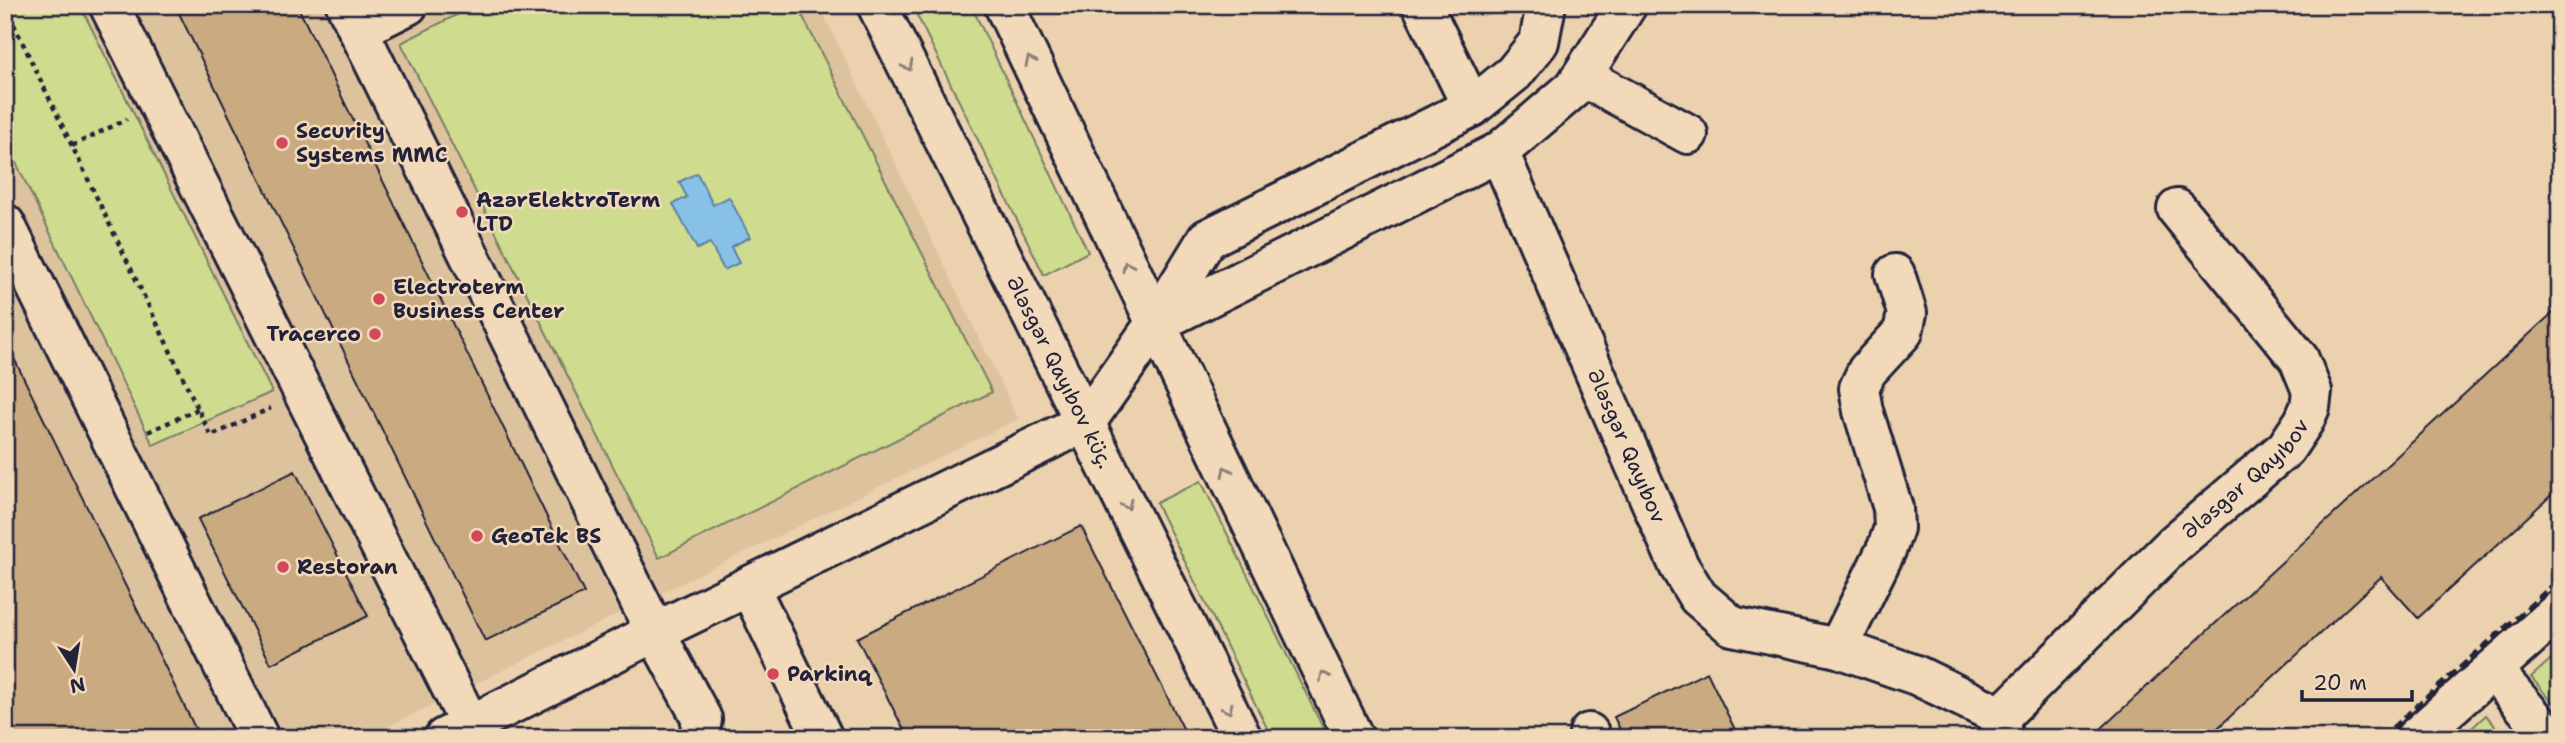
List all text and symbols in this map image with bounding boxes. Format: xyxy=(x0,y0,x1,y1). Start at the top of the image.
one-way arrow xyxy=(1024,55,1038,68)
one-way arrow xyxy=(899,59,913,71)
place label: Security Systems MMC xyxy=(296,117,448,169)
marker: Security Systems MMC xyxy=(274,135,290,151)
place label: AzərElektroTerm LTD xyxy=(476,186,660,238)
marker: AzərElektroTerm LTD xyxy=(454,204,470,220)
one-way arrow xyxy=(1122,261,1136,273)
street label: Ələsgər Qayıbov küç. xyxy=(1000,271,1120,473)
place label: Electroterm Business Center xyxy=(393,273,565,325)
marker: Electroterm Business Center xyxy=(371,291,387,307)
place label: Tracerco xyxy=(267,320,361,348)
marker: Tracerco xyxy=(367,326,383,342)
street label: Ələsgər Qayıbov xyxy=(1581,364,1673,528)
street label: Ələsgər Qayıbov xyxy=(2176,413,2316,545)
one-way arrow xyxy=(1220,466,1234,478)
one-way arrow xyxy=(1119,498,1133,510)
place label: GeoTek BS xyxy=(491,522,601,550)
marker: GeoTek BS xyxy=(469,528,485,544)
place label: Restoran xyxy=(297,553,398,581)
marker: Restoran xyxy=(275,559,291,575)
north arrow xyxy=(38,634,108,704)
scale bar xyxy=(2302,659,2413,703)
place label: Parkinq xyxy=(787,660,873,688)
marker: Parkinq xyxy=(765,666,781,682)
text: 20 m xyxy=(2313,669,2367,697)
text: N xyxy=(67,671,87,699)
one-way arrow xyxy=(1319,671,1333,683)
one-way arrow xyxy=(1219,702,1233,714)

